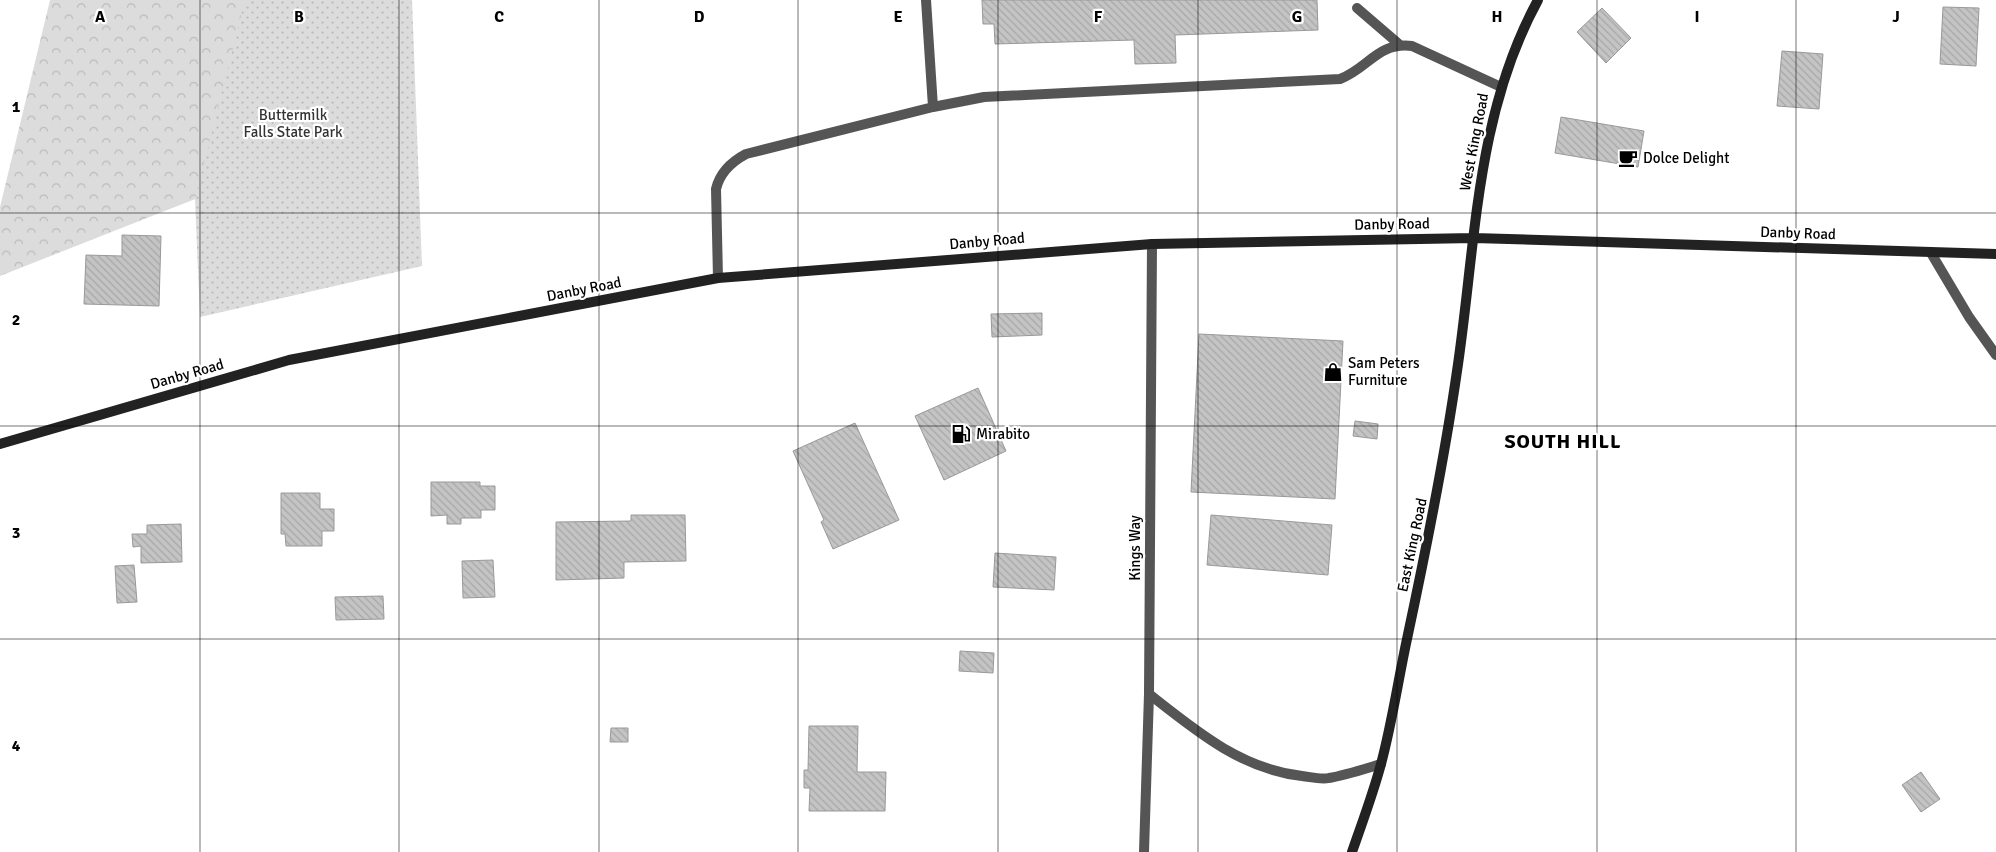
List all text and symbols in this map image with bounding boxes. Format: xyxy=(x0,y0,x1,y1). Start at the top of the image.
text: A xyxy=(95,7,106,27)
text: B xyxy=(294,7,304,27)
text: C xyxy=(494,7,504,27)
text: D xyxy=(694,7,705,27)
text: E xyxy=(893,7,903,27)
text: F xyxy=(1094,7,1103,27)
text: G xyxy=(1292,7,1302,27)
text: H xyxy=(1492,7,1502,27)
text: I xyxy=(1694,7,1700,27)
text: J xyxy=(1892,7,1900,27)
street label: West King Road xyxy=(1456,92,1492,192)
text: 1 xyxy=(12,97,21,117)
park label: Buttermilk Falls State Park xyxy=(243,106,343,141)
cafe icon: Dolce Delight xyxy=(1617,147,1639,169)
place label: Dolce Delight xyxy=(1643,149,1730,167)
street label: Danby Road xyxy=(1354,214,1430,234)
street label: Danby Road xyxy=(1760,223,1836,243)
street label: Danby Road xyxy=(949,229,1026,253)
street label: Danby Road xyxy=(545,273,623,305)
text: 2 xyxy=(12,310,20,330)
place label: Sam Peters Furniture xyxy=(1348,354,1420,389)
street label: Danby Road xyxy=(148,355,226,393)
shop icon: Sam Peters Furniture xyxy=(1322,361,1344,383)
fuel station icon: Mirabito xyxy=(950,423,972,445)
place label: Mirabito xyxy=(976,425,1030,443)
district label: SOUTH HILL xyxy=(1504,429,1622,454)
street label: East King Road xyxy=(1393,496,1431,594)
street label: Kings Way xyxy=(1126,515,1144,581)
text: 3 xyxy=(12,523,20,543)
text: 4 xyxy=(12,736,21,756)

